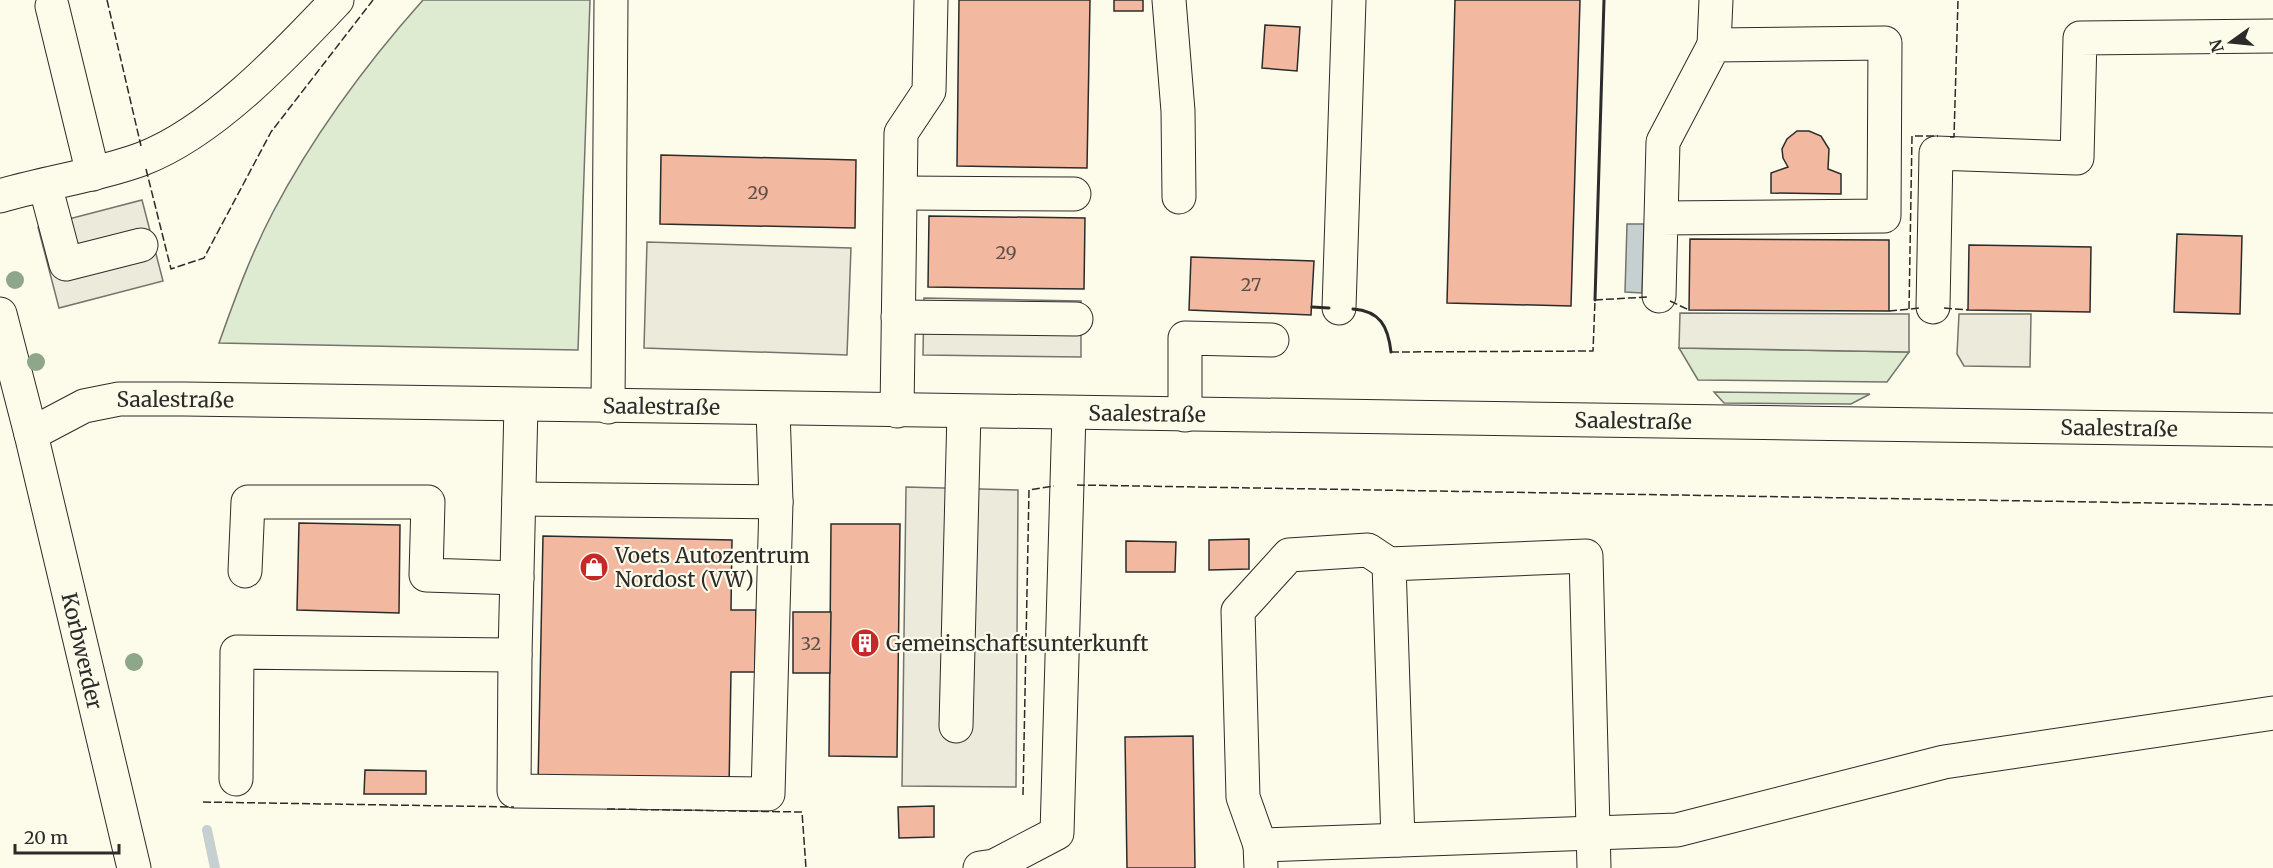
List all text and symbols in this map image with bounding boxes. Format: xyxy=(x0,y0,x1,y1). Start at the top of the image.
north arrow xyxy=(2201,12,2261,72)
text: N xyxy=(2205,37,2228,55)
house number: 29 xyxy=(747,181,769,204)
house number: 29 xyxy=(995,241,1017,264)
house number: 27 xyxy=(1241,273,1261,296)
street label: Saalestraße xyxy=(117,385,234,413)
street label: Saalestraße xyxy=(602,392,720,420)
street label: Saalestraße xyxy=(1088,399,1206,428)
street label: Saalestraße xyxy=(1574,406,1692,435)
street label: Saalestraße xyxy=(2060,413,2178,442)
place label: Voets Autozentrum Nordost (VW) xyxy=(614,542,810,593)
shop icon: Voets Autozentrum Nordost (VW) xyxy=(578,551,610,583)
street label: Korbwerder xyxy=(55,590,109,712)
building icon: Gemeinschaftsunterkunft xyxy=(849,627,881,659)
place label: Gemeinschaftsunterkunft xyxy=(886,630,1149,657)
house number: 32 xyxy=(801,632,821,655)
scale bar xyxy=(15,817,118,855)
text: 20 m xyxy=(24,826,68,849)

